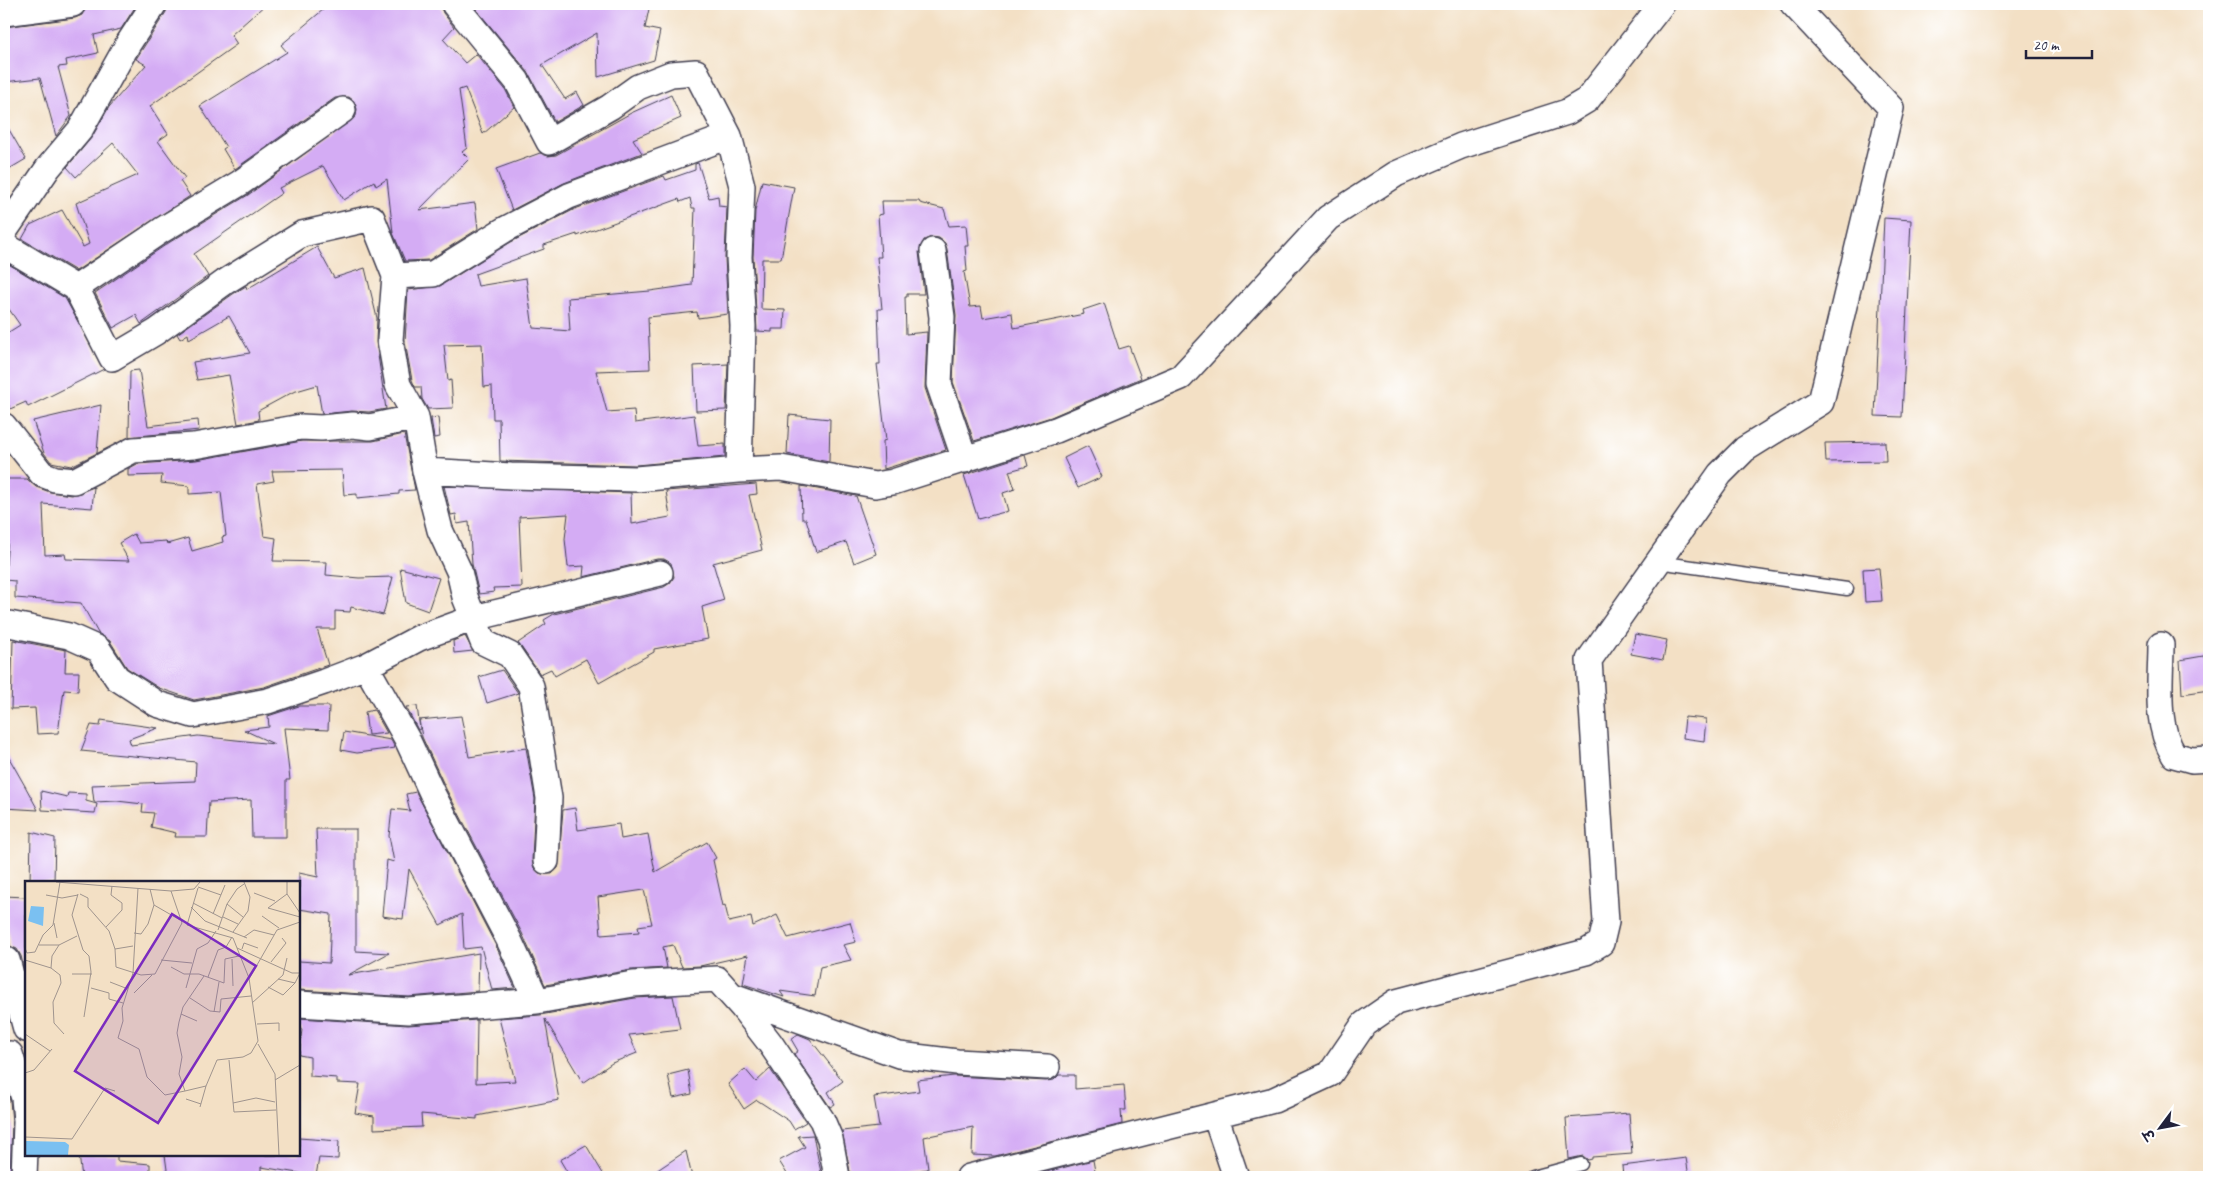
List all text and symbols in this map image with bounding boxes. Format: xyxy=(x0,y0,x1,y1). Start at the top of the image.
scale bar xyxy=(2026,28,2092,60)
text: 20 m xyxy=(2033,36,2060,55)
inset map xyxy=(25,881,300,1156)
north arrow xyxy=(2136,1104,2186,1154)
text: उ xyxy=(2139,1125,2160,1145)

